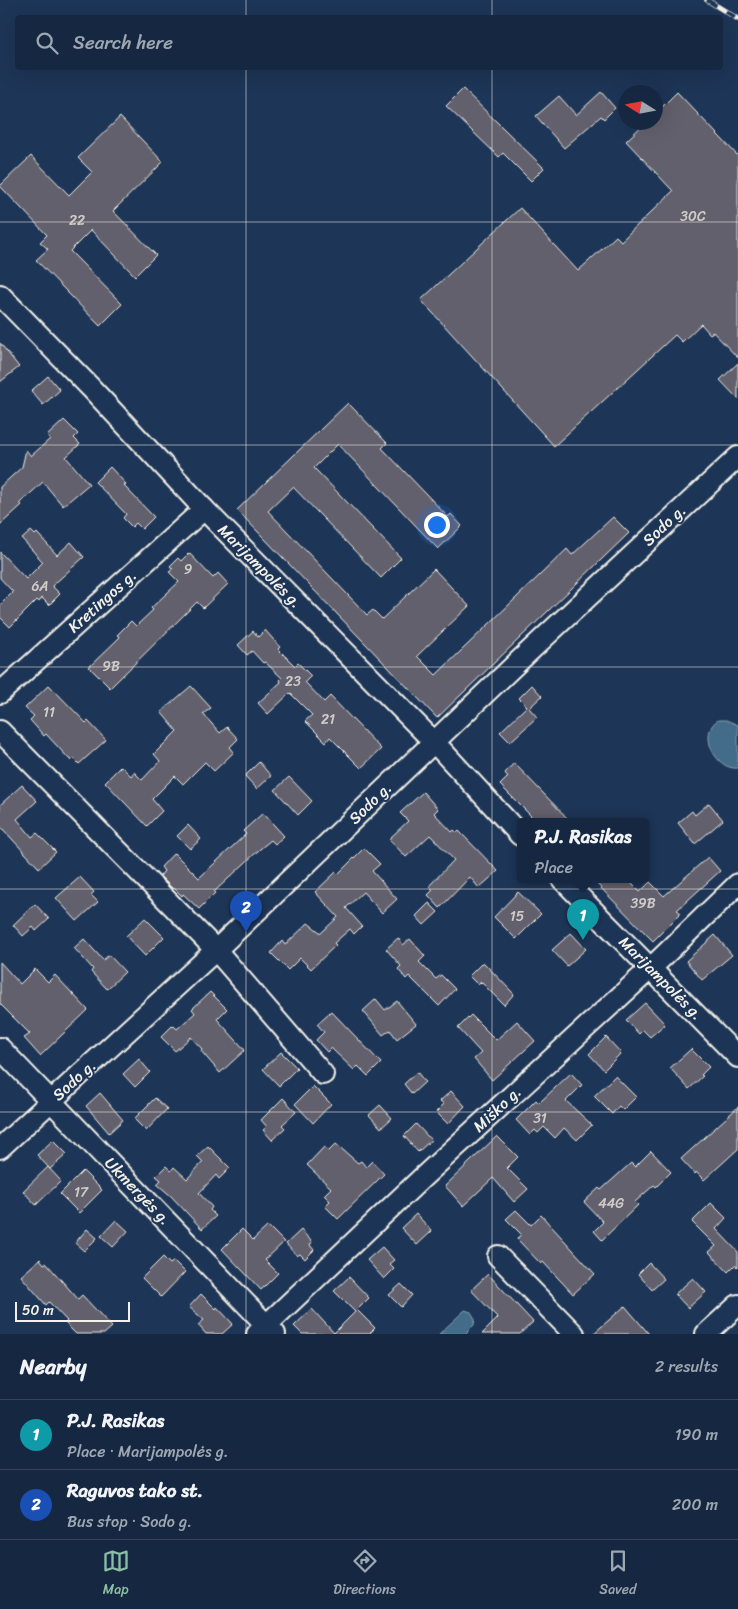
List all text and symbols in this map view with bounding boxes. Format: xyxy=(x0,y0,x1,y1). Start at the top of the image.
search box xyxy=(15,15,723,70)
text: Search here xyxy=(73,26,173,59)
icon: search xyxy=(33,29,61,57)
north arrow xyxy=(618,85,663,130)
house number: 30C xyxy=(680,204,706,229)
house number: 22 xyxy=(69,208,85,233)
street label: Sodo g. xyxy=(635,497,693,553)
your location xyxy=(424,512,450,538)
street label: Marijampolės g. xyxy=(211,517,309,615)
house number: 9 xyxy=(184,557,193,582)
street label: Kretingos g. xyxy=(61,562,143,640)
house number: 6A xyxy=(31,574,49,599)
house number: 9B xyxy=(102,654,120,679)
house number: 23 xyxy=(285,669,301,694)
house number: 11 xyxy=(43,700,55,725)
house number: 21 xyxy=(321,707,335,732)
street label: Sodo g. xyxy=(341,775,399,831)
popup xyxy=(517,818,649,883)
text: P.J. Rasikas xyxy=(534,820,632,853)
text: Place xyxy=(534,853,573,882)
pin: 2 xyxy=(230,891,262,932)
house number: 39B xyxy=(630,891,656,916)
pin: 1 xyxy=(567,899,599,940)
house number: 15 xyxy=(510,904,525,929)
street label: Marijampolės g. xyxy=(612,929,710,1027)
street label: Sodo g. xyxy=(45,1052,103,1108)
street label: Miško g. xyxy=(466,1078,528,1140)
house number: 31 xyxy=(533,1106,547,1131)
street label: Ukmergės g. xyxy=(97,1150,179,1232)
house number: 17 xyxy=(74,1180,89,1205)
house number: 44G xyxy=(598,1191,624,1216)
text: 50 m xyxy=(22,1298,54,1323)
scale bar xyxy=(15,1299,130,1322)
text: Nearby xyxy=(20,1348,86,1386)
text: 2 results xyxy=(655,1352,718,1381)
text: P.J. Rasikas xyxy=(67,1404,164,1437)
text: 1 xyxy=(33,1420,39,1449)
text: 190 m xyxy=(675,1420,718,1449)
text: Place · Marijampolės g. xyxy=(67,1437,229,1466)
text: Raguvos tako st. xyxy=(67,1474,203,1507)
text: 2 xyxy=(31,1490,41,1519)
text: 200 m xyxy=(672,1490,718,1519)
text: Bus stop · Sodo g. xyxy=(67,1507,192,1536)
tab: Map xyxy=(102,1547,130,1602)
tab: Directions xyxy=(333,1547,396,1602)
tab: Saved xyxy=(599,1547,636,1602)

